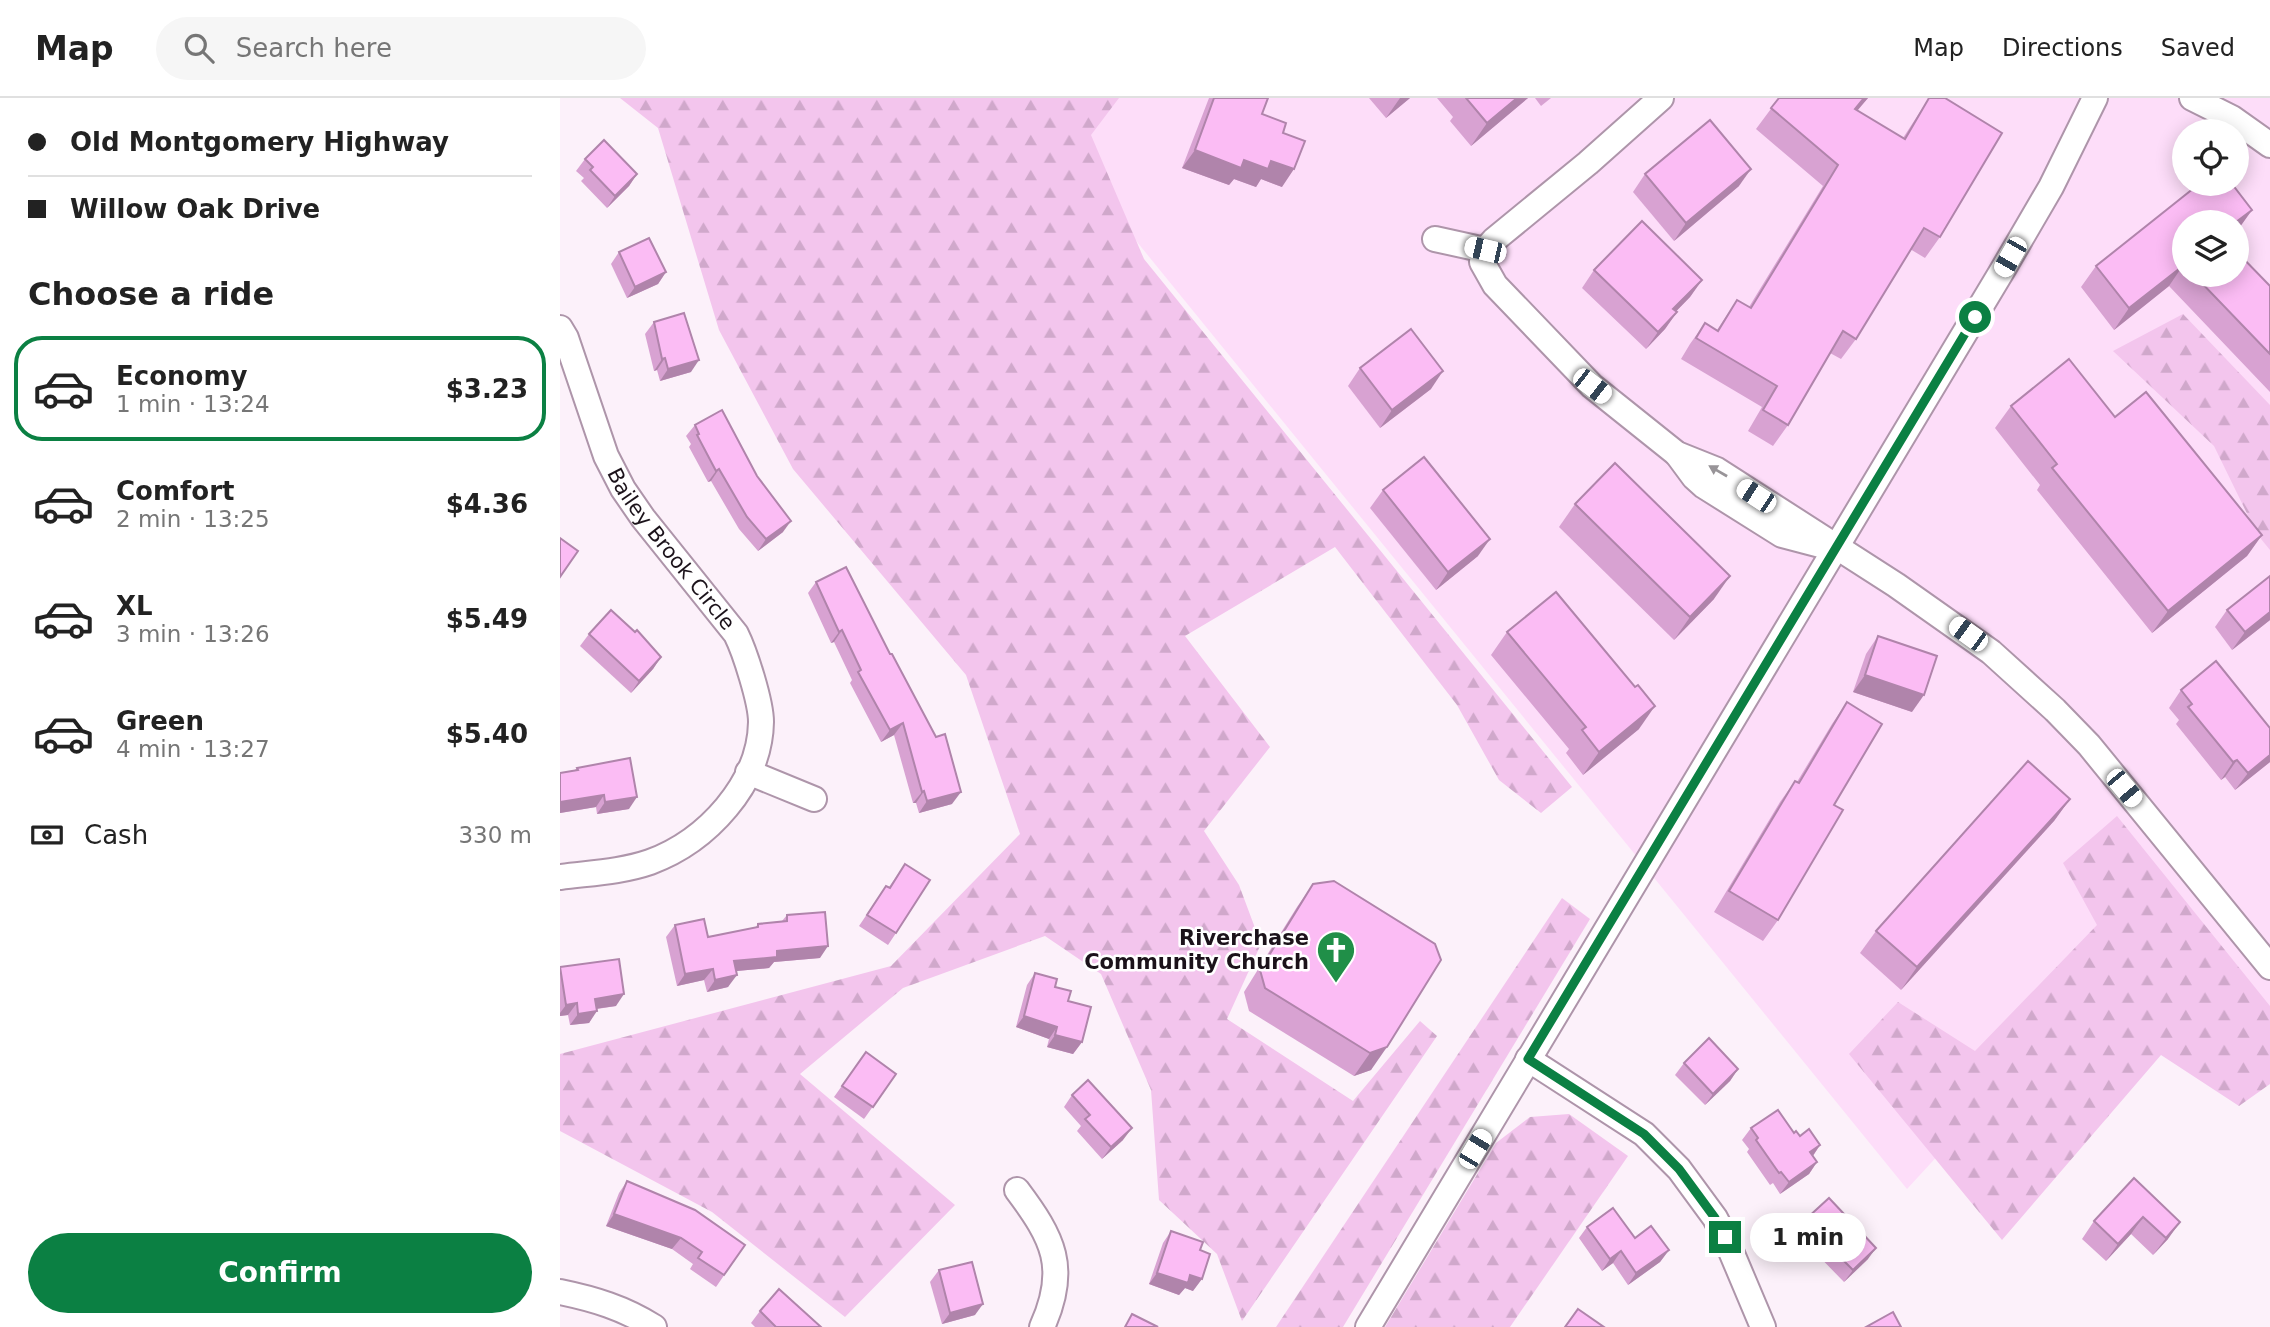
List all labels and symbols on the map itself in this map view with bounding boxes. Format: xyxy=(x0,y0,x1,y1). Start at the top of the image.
car xyxy=(1991,234,2030,280)
car xyxy=(1463,235,1508,265)
route start xyxy=(1959,301,1991,333)
car xyxy=(1569,365,1616,407)
street label: Bailey Brook Circle xyxy=(602,464,740,635)
one-way arrow xyxy=(1708,465,1727,477)
car xyxy=(1733,476,1780,516)
car xyxy=(1945,613,1992,655)
car xyxy=(2103,765,2146,811)
place label: Riverchase Community Church xyxy=(1084,926,1309,974)
church icon: Riverchase Community Church xyxy=(1315,929,1357,984)
car xyxy=(1456,1126,1495,1172)
callout: 1 min xyxy=(1750,1212,1865,1262)
route end xyxy=(1709,1221,1741,1253)

